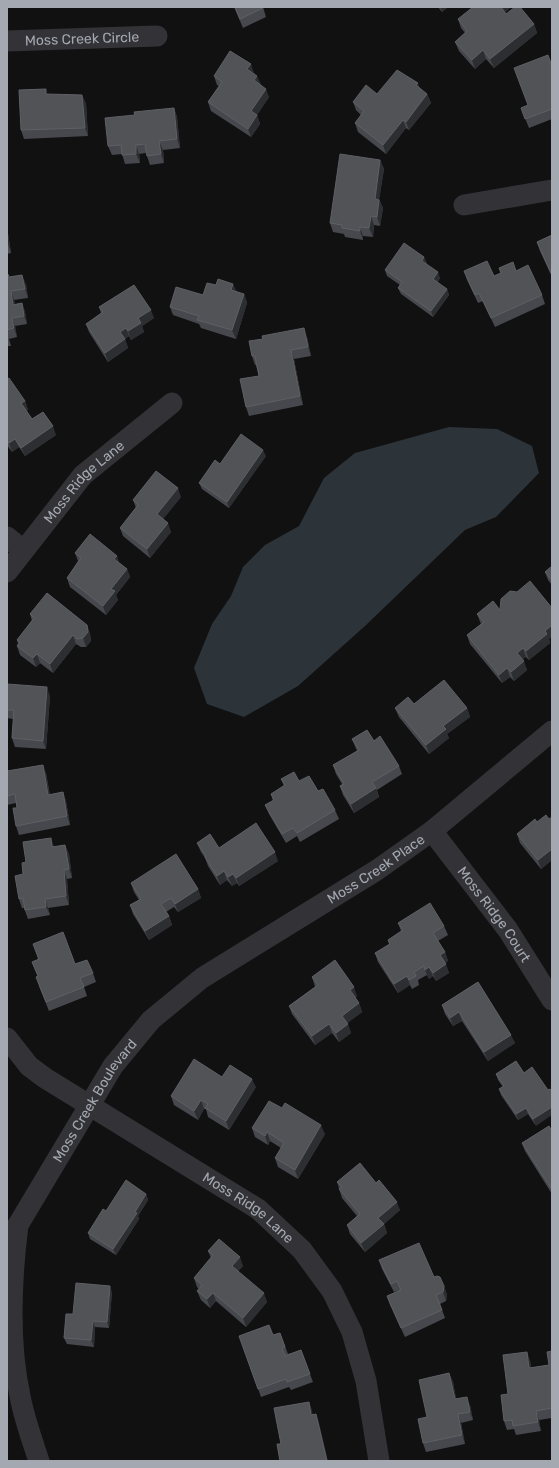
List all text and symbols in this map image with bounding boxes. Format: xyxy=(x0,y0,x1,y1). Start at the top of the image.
street label: Moss Creek Circle xyxy=(24,29,140,49)
street label: Moss Ridge Lane xyxy=(40,437,128,527)
street label: Moss Creek Place xyxy=(324,831,428,908)
street label: Moss Ridge Court xyxy=(453,863,534,966)
street label: Moss Creek Boulevard xyxy=(49,1036,141,1166)
street label: Moss Ridge Lane xyxy=(199,1169,297,1247)

